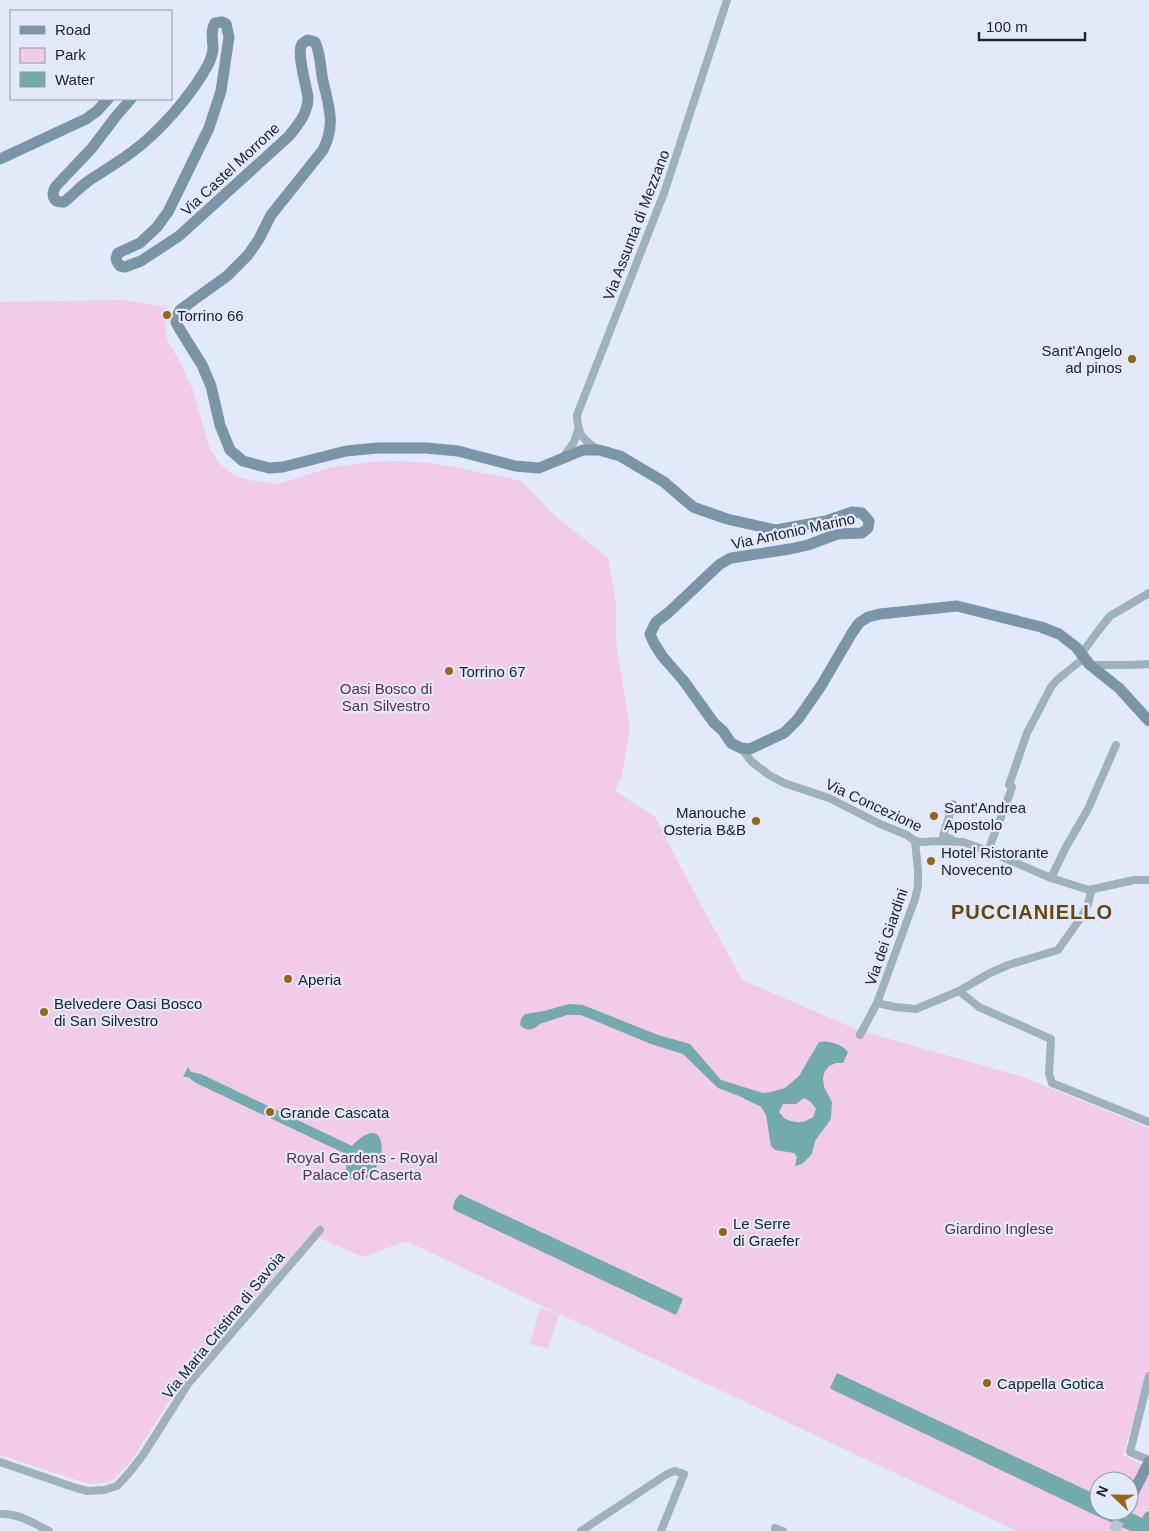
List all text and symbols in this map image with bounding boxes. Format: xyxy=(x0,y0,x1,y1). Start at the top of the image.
legend xyxy=(10,10,172,100)
scale bar xyxy=(979,10,1085,42)
text: 100 m xyxy=(986,18,1028,35)
text: Road xyxy=(55,21,91,38)
text: Park xyxy=(55,46,86,63)
text: Water xyxy=(55,71,94,88)
street label: Via Castel Morrone xyxy=(177,119,283,219)
street label: Via Assunta di Mezzano xyxy=(599,147,673,303)
place label: Torrino 66 xyxy=(177,307,244,324)
marker: Torrino 66 xyxy=(161,309,173,321)
place label: Sant'Angelo ad pinos xyxy=(1042,342,1122,376)
marker: Sant'Angelo ad pinos xyxy=(1126,353,1138,365)
street label: Via Antonio Marino xyxy=(730,510,856,552)
place label: Torrino 67 xyxy=(459,663,526,680)
marker: Torrino 67 xyxy=(443,665,455,677)
park label: Oasi Bosco di San Silvestro xyxy=(340,680,432,714)
street label: Via Concezione xyxy=(823,775,925,835)
place label: Sant'Andrea Apostolo xyxy=(944,799,1027,833)
place label: Manouche Osteria B&B xyxy=(663,804,746,838)
marker: Sant'Andrea Apostolo xyxy=(928,810,940,822)
marker: Manouche Osteria B&B xyxy=(750,815,762,827)
place label: Hotel Ristorante Novecento xyxy=(941,844,1049,878)
marker: Hotel Ristorante Novecento xyxy=(925,855,937,867)
street label: Via dei Giardini xyxy=(861,886,911,988)
district label: PUCCIANIELLO xyxy=(951,901,1113,923)
place label: Aperia xyxy=(298,971,342,988)
marker: Aperia xyxy=(282,973,294,985)
place label: Belvedere Oasi Bosco di San Silvestro xyxy=(54,995,202,1029)
marker: Belvedere Oasi Bosco di San Silvestro xyxy=(38,1006,50,1018)
place label: Grande Cascata xyxy=(280,1104,390,1121)
marker: Grande Cascata xyxy=(264,1106,276,1118)
park label: Royal Gardens - Royal Palace of Caserta xyxy=(286,1149,438,1183)
place label: Le Serre di Graefer xyxy=(733,1215,800,1249)
park label: Giardino Inglese xyxy=(944,1220,1054,1237)
marker: Le Serre di Graefer xyxy=(717,1226,729,1238)
street label: Via Maria Cristina di Savoia xyxy=(159,1248,288,1402)
place label: Cappella Gotica xyxy=(997,1375,1104,1392)
marker: Cappella Gotica xyxy=(981,1377,993,1389)
north arrow xyxy=(1089,1471,1139,1521)
text: N xyxy=(1093,1483,1111,1499)

